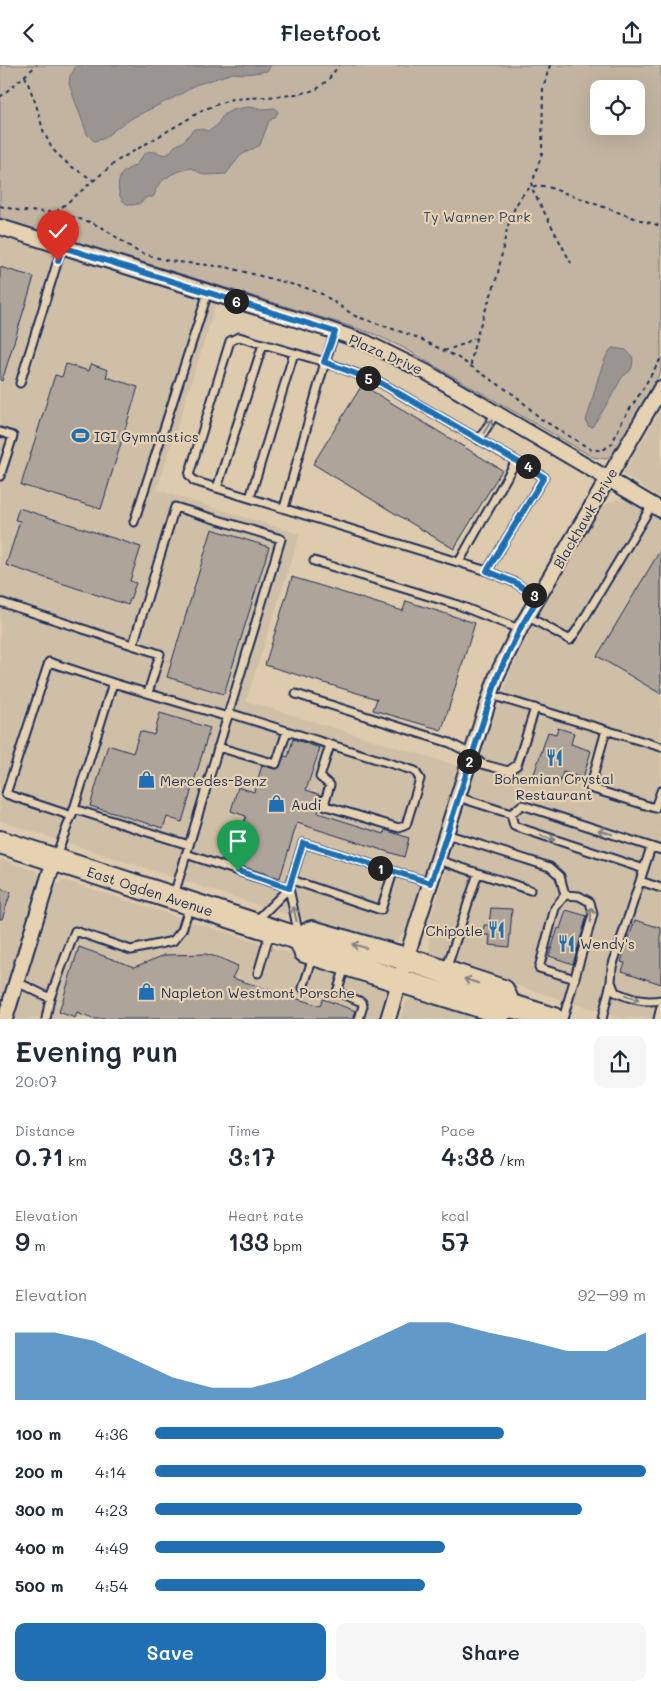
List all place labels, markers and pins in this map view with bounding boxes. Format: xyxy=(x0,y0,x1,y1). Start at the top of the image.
pin xyxy=(37,210,79,261)
pin: 6 xyxy=(224,289,248,313)
pin: 5 xyxy=(356,365,380,391)
sports icon: IGI Gymnastics xyxy=(70,426,90,446)
place label: IGI Gymnastics xyxy=(94,427,199,446)
pin: 4 xyxy=(516,453,540,479)
pin: 3 xyxy=(522,583,546,607)
restaurant icon: Bohemian Crystal Restaurant xyxy=(544,748,564,768)
pin: 2 xyxy=(456,749,482,773)
place label: Bohemian Crystal Restaurant xyxy=(494,769,614,804)
shop icon: Mercedes-Benz xyxy=(136,770,156,790)
place label: Mercedes-Benz xyxy=(160,771,267,790)
shop icon: Audi xyxy=(267,794,287,814)
place label: Audi xyxy=(291,795,322,814)
pin xyxy=(217,820,259,871)
pin: 1 xyxy=(368,855,392,881)
restaurant icon: Chipotle xyxy=(487,920,507,940)
place label: Chipotle xyxy=(426,921,483,940)
restaurant icon: Wendy's xyxy=(556,933,576,953)
place label: Wendy's xyxy=(580,934,635,953)
shop icon: Napleton Westmont Porsche xyxy=(137,982,157,1002)
place label: Napleton Westmont Porsche xyxy=(161,983,355,1002)

